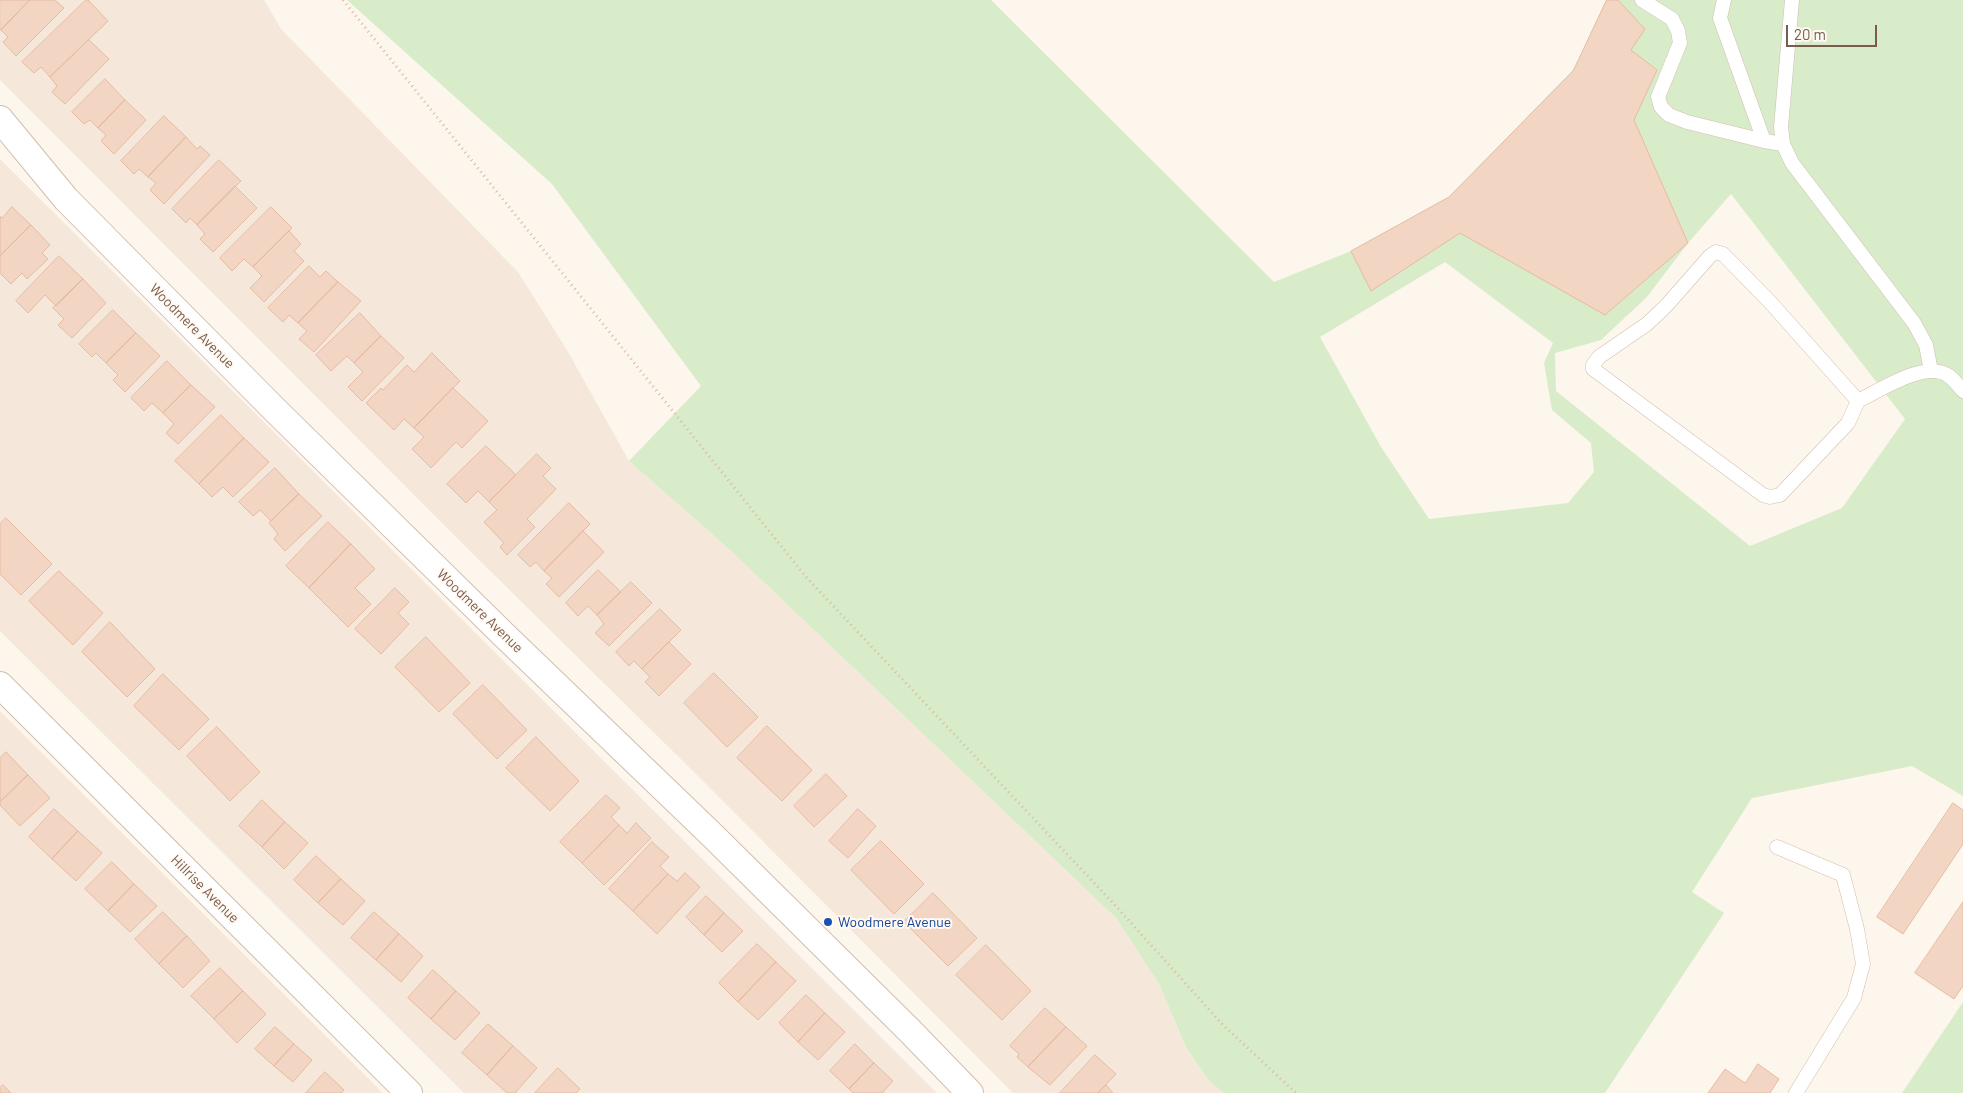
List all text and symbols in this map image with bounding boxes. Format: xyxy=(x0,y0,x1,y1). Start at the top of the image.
scale bar xyxy=(1788,15,1879,47)
text: 20 m xyxy=(1794,25,1826,43)
street label: Woodmere Avenue xyxy=(146,280,238,372)
street label: Woodmere Avenue xyxy=(433,566,527,656)
street label: Hillrise Avenue xyxy=(167,851,243,927)
place label: Woodmere Avenue xyxy=(838,914,951,930)
marker: Woodmere Avenue xyxy=(822,916,834,928)

